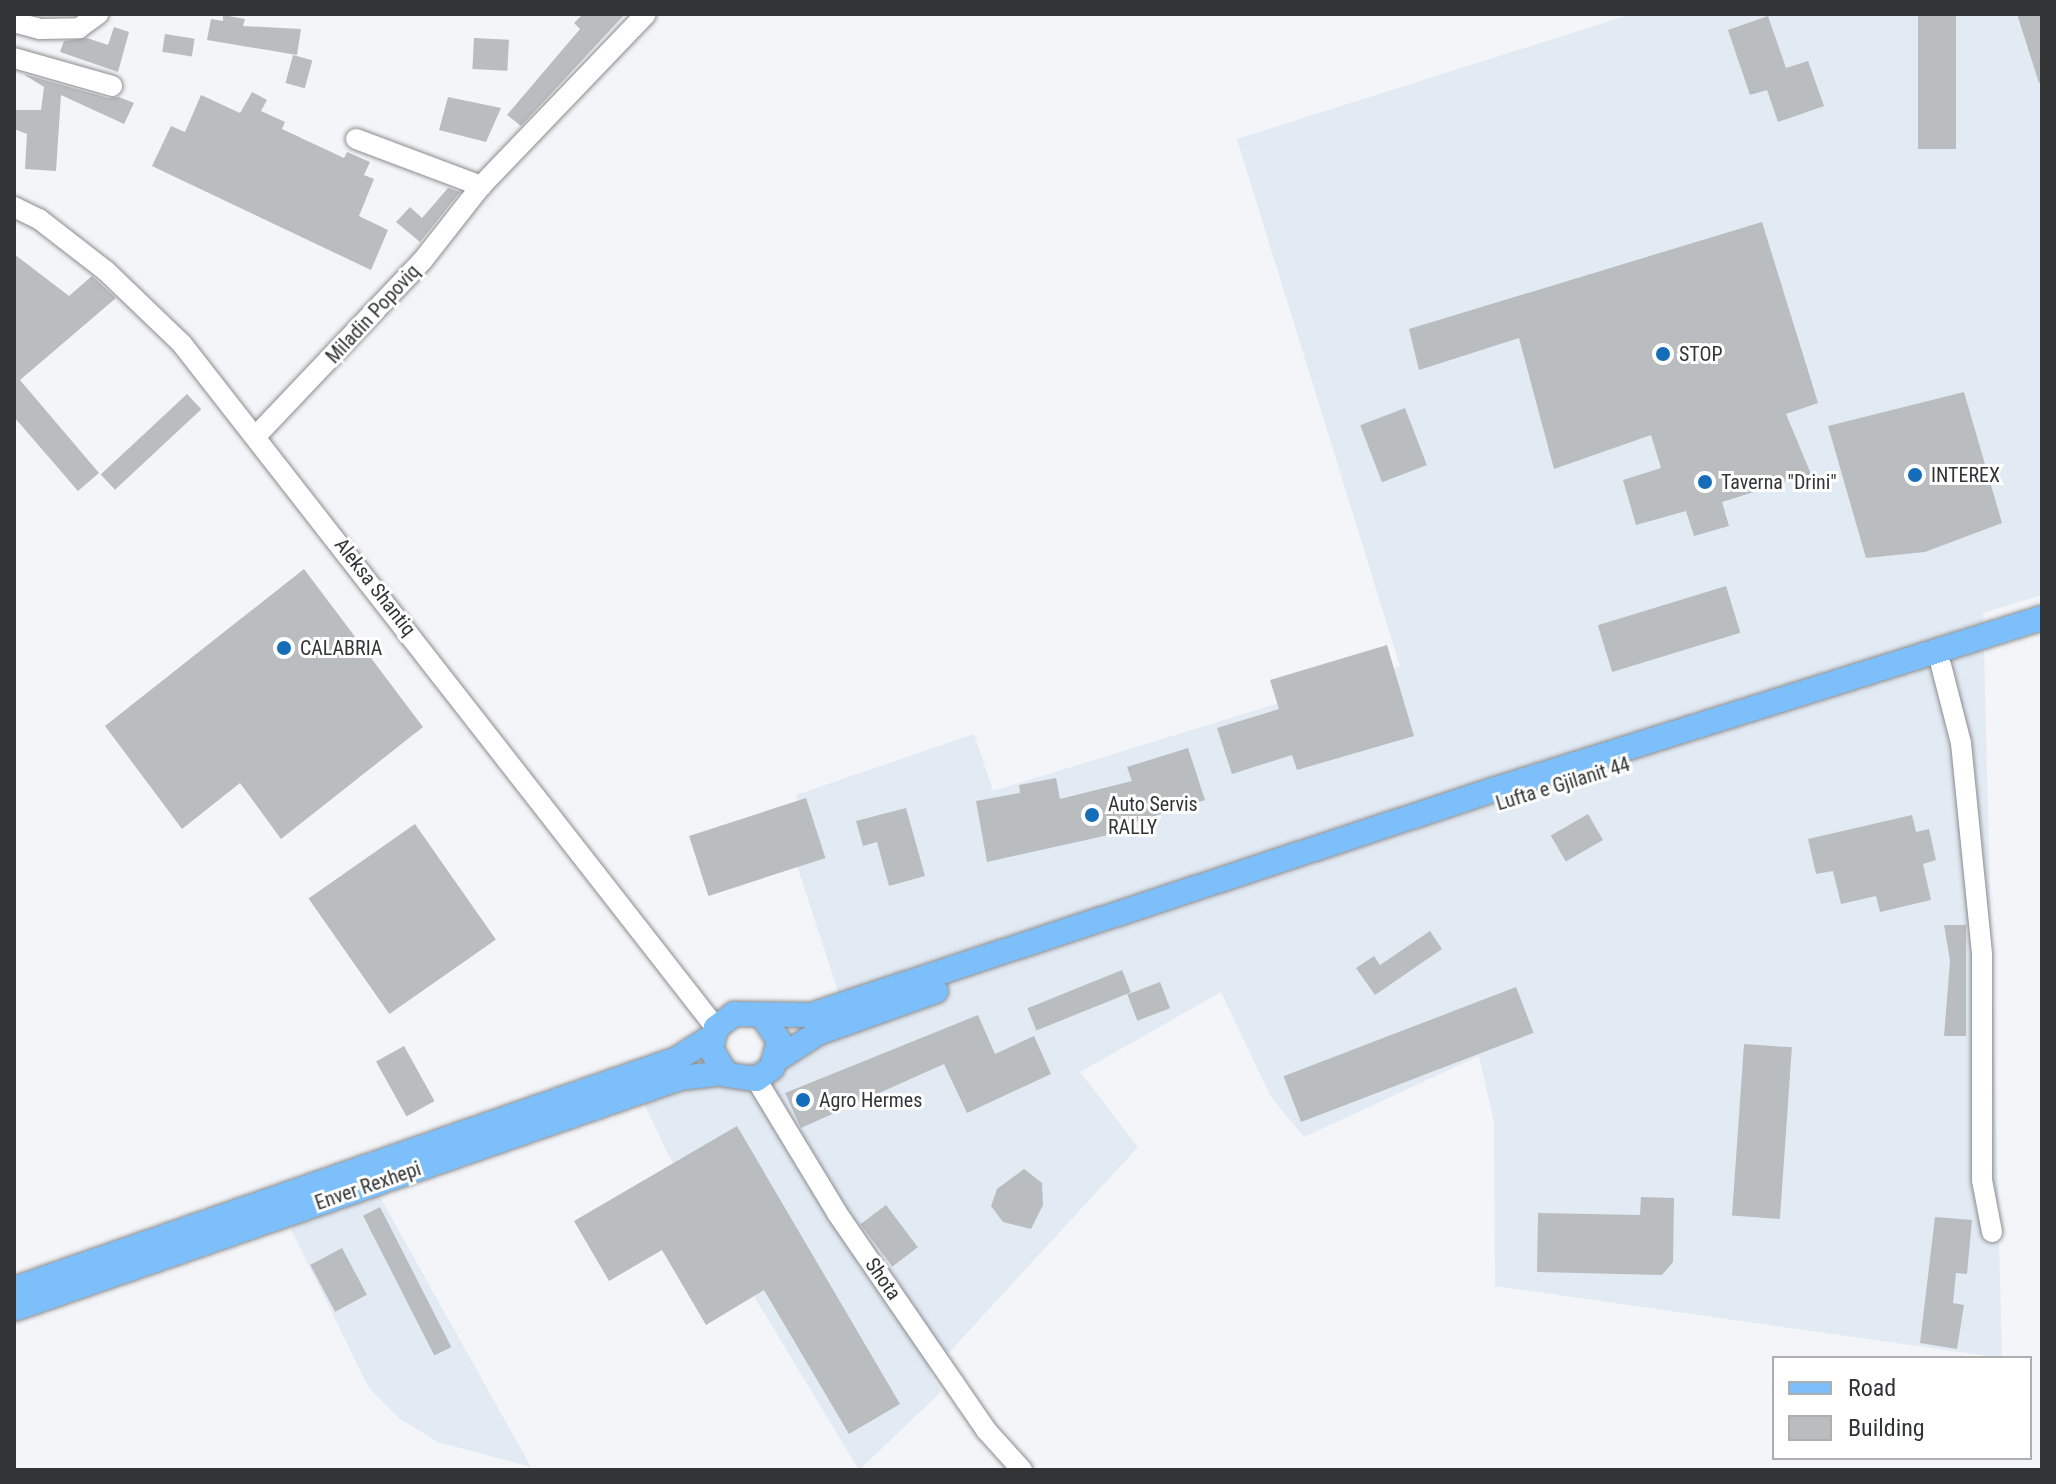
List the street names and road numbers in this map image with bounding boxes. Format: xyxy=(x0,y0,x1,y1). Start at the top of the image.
street label: Miladin Popoviq xyxy=(321,260,425,368)
street label: Aleksa Shantiq xyxy=(329,533,421,641)
street label: Lufta e Gjilanit 44 xyxy=(1493,752,1633,816)
street label: Enver Rexhepi xyxy=(312,1157,424,1215)
street label: Shota xyxy=(860,1253,906,1305)

